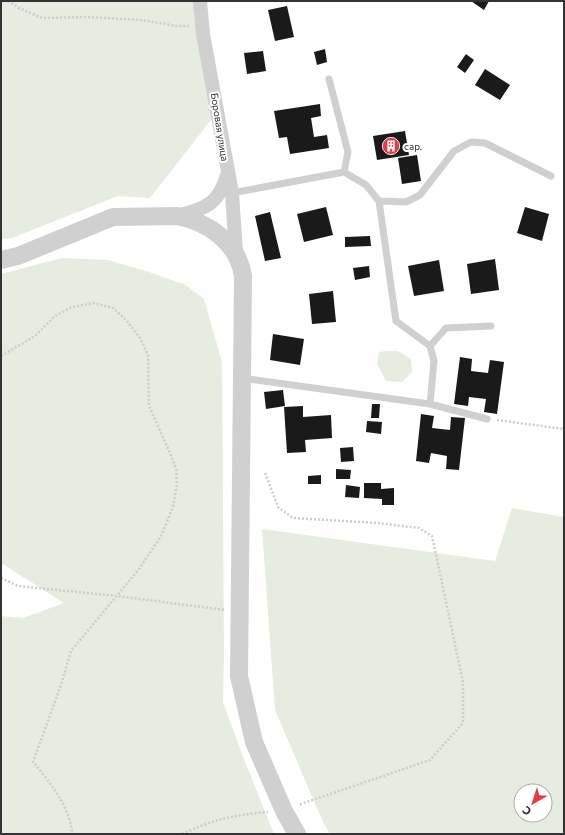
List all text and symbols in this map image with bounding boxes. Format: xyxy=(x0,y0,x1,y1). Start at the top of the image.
street label: Боровая улица xyxy=(209,92,231,162)
building icon: сар. xyxy=(381,136,401,156)
place label: сар. xyxy=(404,140,422,152)
north arrow xyxy=(513,783,553,823)
text: С xyxy=(519,803,533,819)

